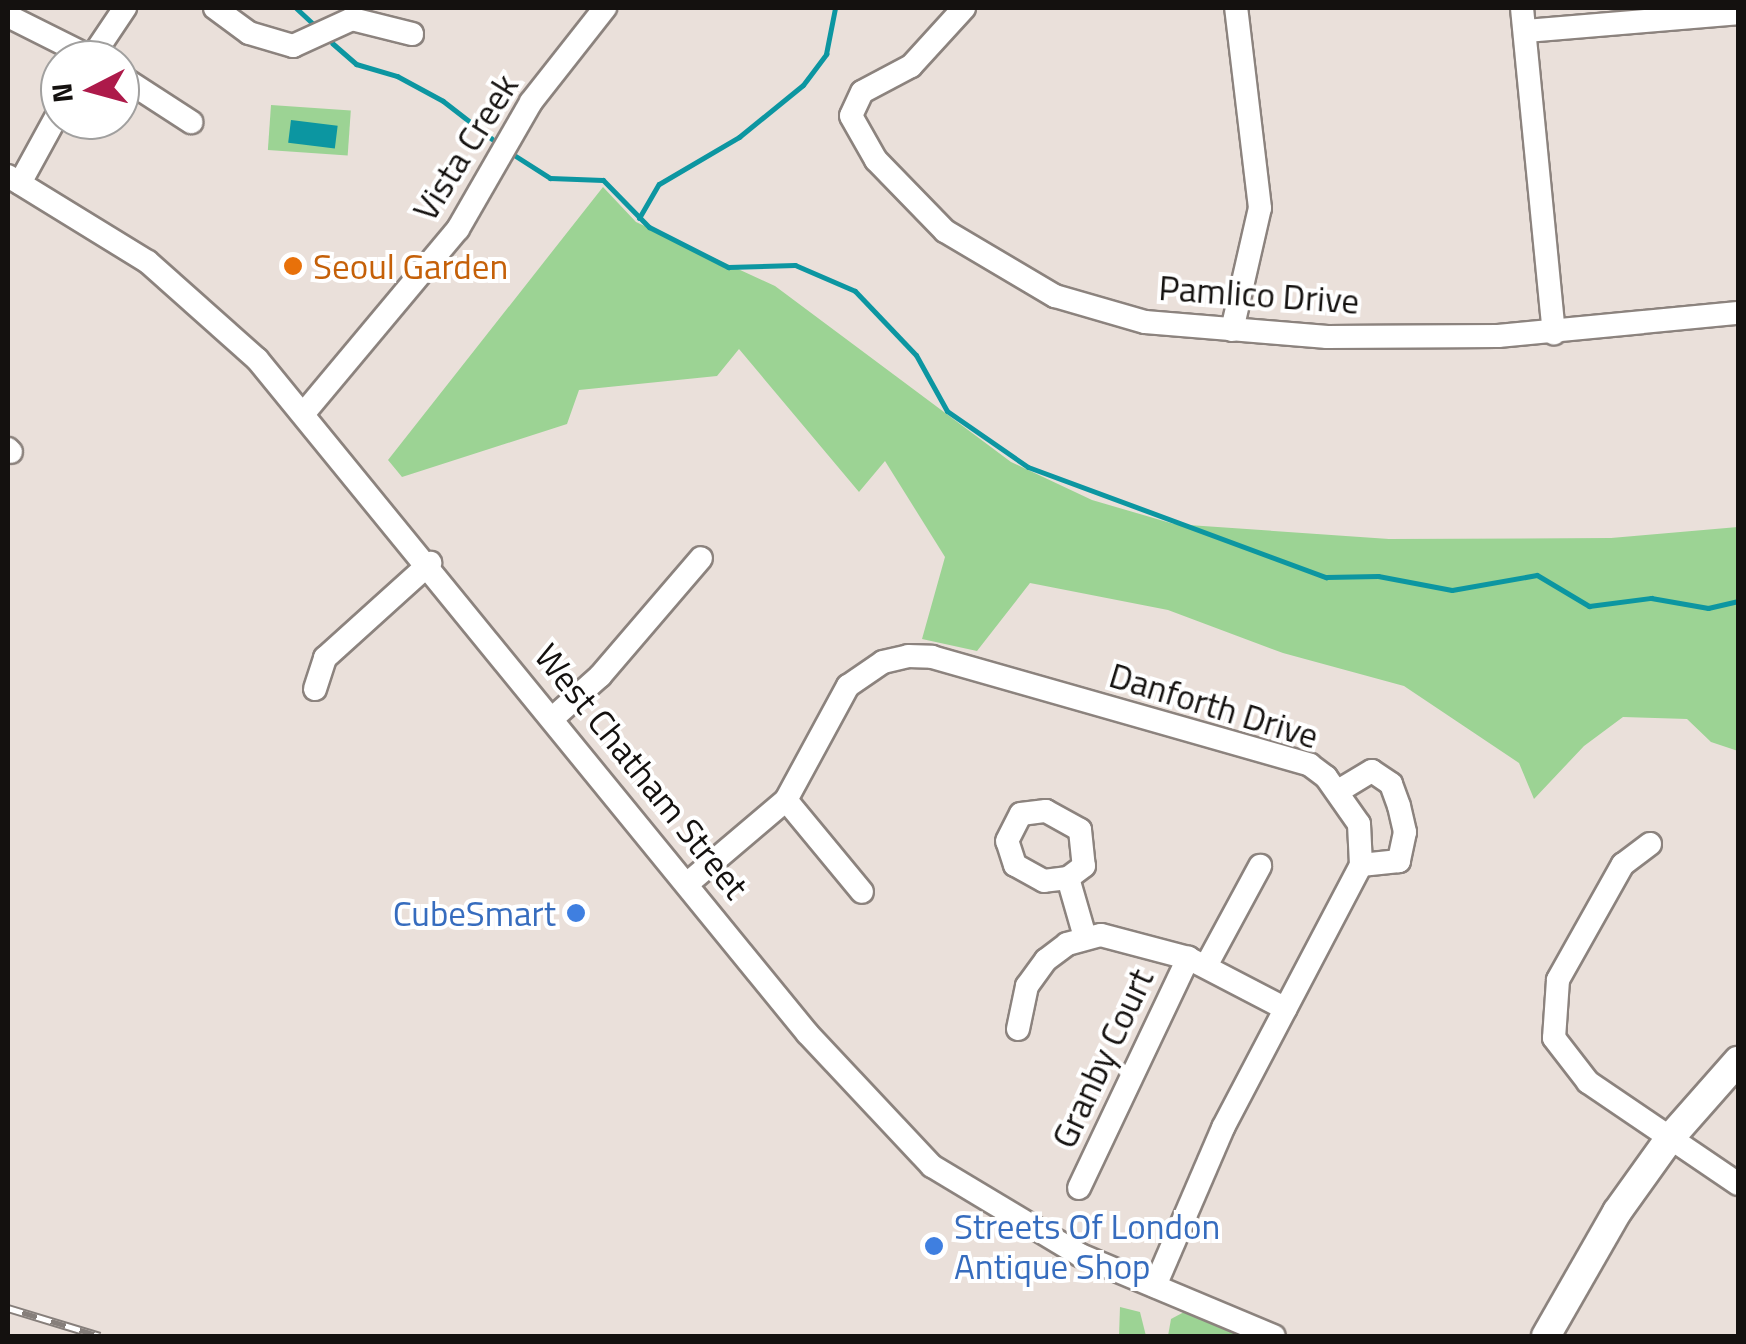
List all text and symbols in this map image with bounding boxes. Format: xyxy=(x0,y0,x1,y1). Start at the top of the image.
north arrow xyxy=(40,40,140,140)
street label: Vista Creek xyxy=(404,66,526,228)
text: N xyxy=(39,81,84,105)
place label: Seoul Garden xyxy=(313,245,508,287)
marker: Seoul Garden xyxy=(282,255,304,277)
street label: Pamlico Drive xyxy=(1157,266,1361,322)
street label: West Chatham Street xyxy=(526,635,758,907)
street label: Danforth Drive xyxy=(1105,653,1323,757)
place label: CubeSmart xyxy=(393,892,556,934)
marker: CubeSmart xyxy=(565,902,587,924)
street label: Granby Court xyxy=(1042,962,1162,1154)
place label: Streets Of London Antique Shop xyxy=(954,1205,1220,1287)
marker: Streets Of London Antique Shop xyxy=(923,1235,945,1257)

